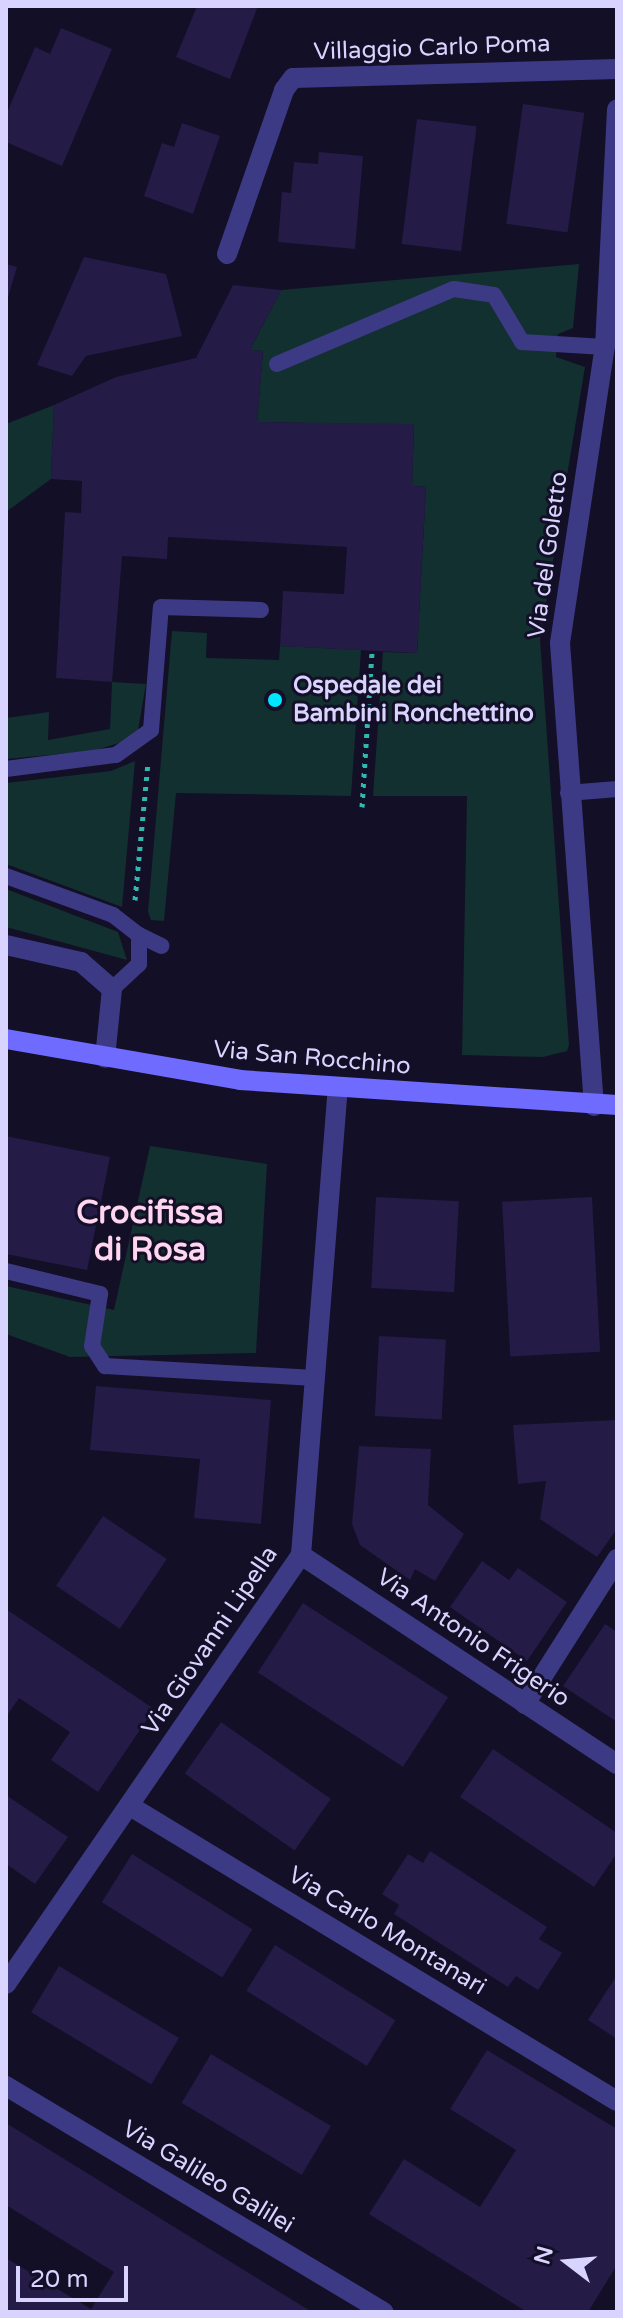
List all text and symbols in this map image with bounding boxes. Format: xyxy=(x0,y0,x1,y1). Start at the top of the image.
street label: Villaggio Carlo Poma xyxy=(313,29,551,67)
street label: Via del Goletto xyxy=(522,470,574,640)
place label: Ospedale dei Bambini Ronchettino xyxy=(293,672,534,728)
marker: Ospedale dei Bambini Ronchettino xyxy=(264,689,286,711)
street label: Via San Rocchino xyxy=(212,1035,412,1081)
district label: Crocifissa di Rosa xyxy=(76,1195,224,1270)
street label: Via Giovanni Lipella xyxy=(136,1541,284,1741)
street label: Via Antonio Frigerio xyxy=(371,1563,575,1713)
street label: Via Carlo Montanari xyxy=(283,1860,491,2002)
street label: Via Galileo Galilei xyxy=(117,2114,299,2240)
north arrow xyxy=(527,2222,607,2302)
text: N xyxy=(529,2243,559,2267)
scale bar xyxy=(20,2250,132,2300)
text: 20 m xyxy=(30,2265,88,2294)

